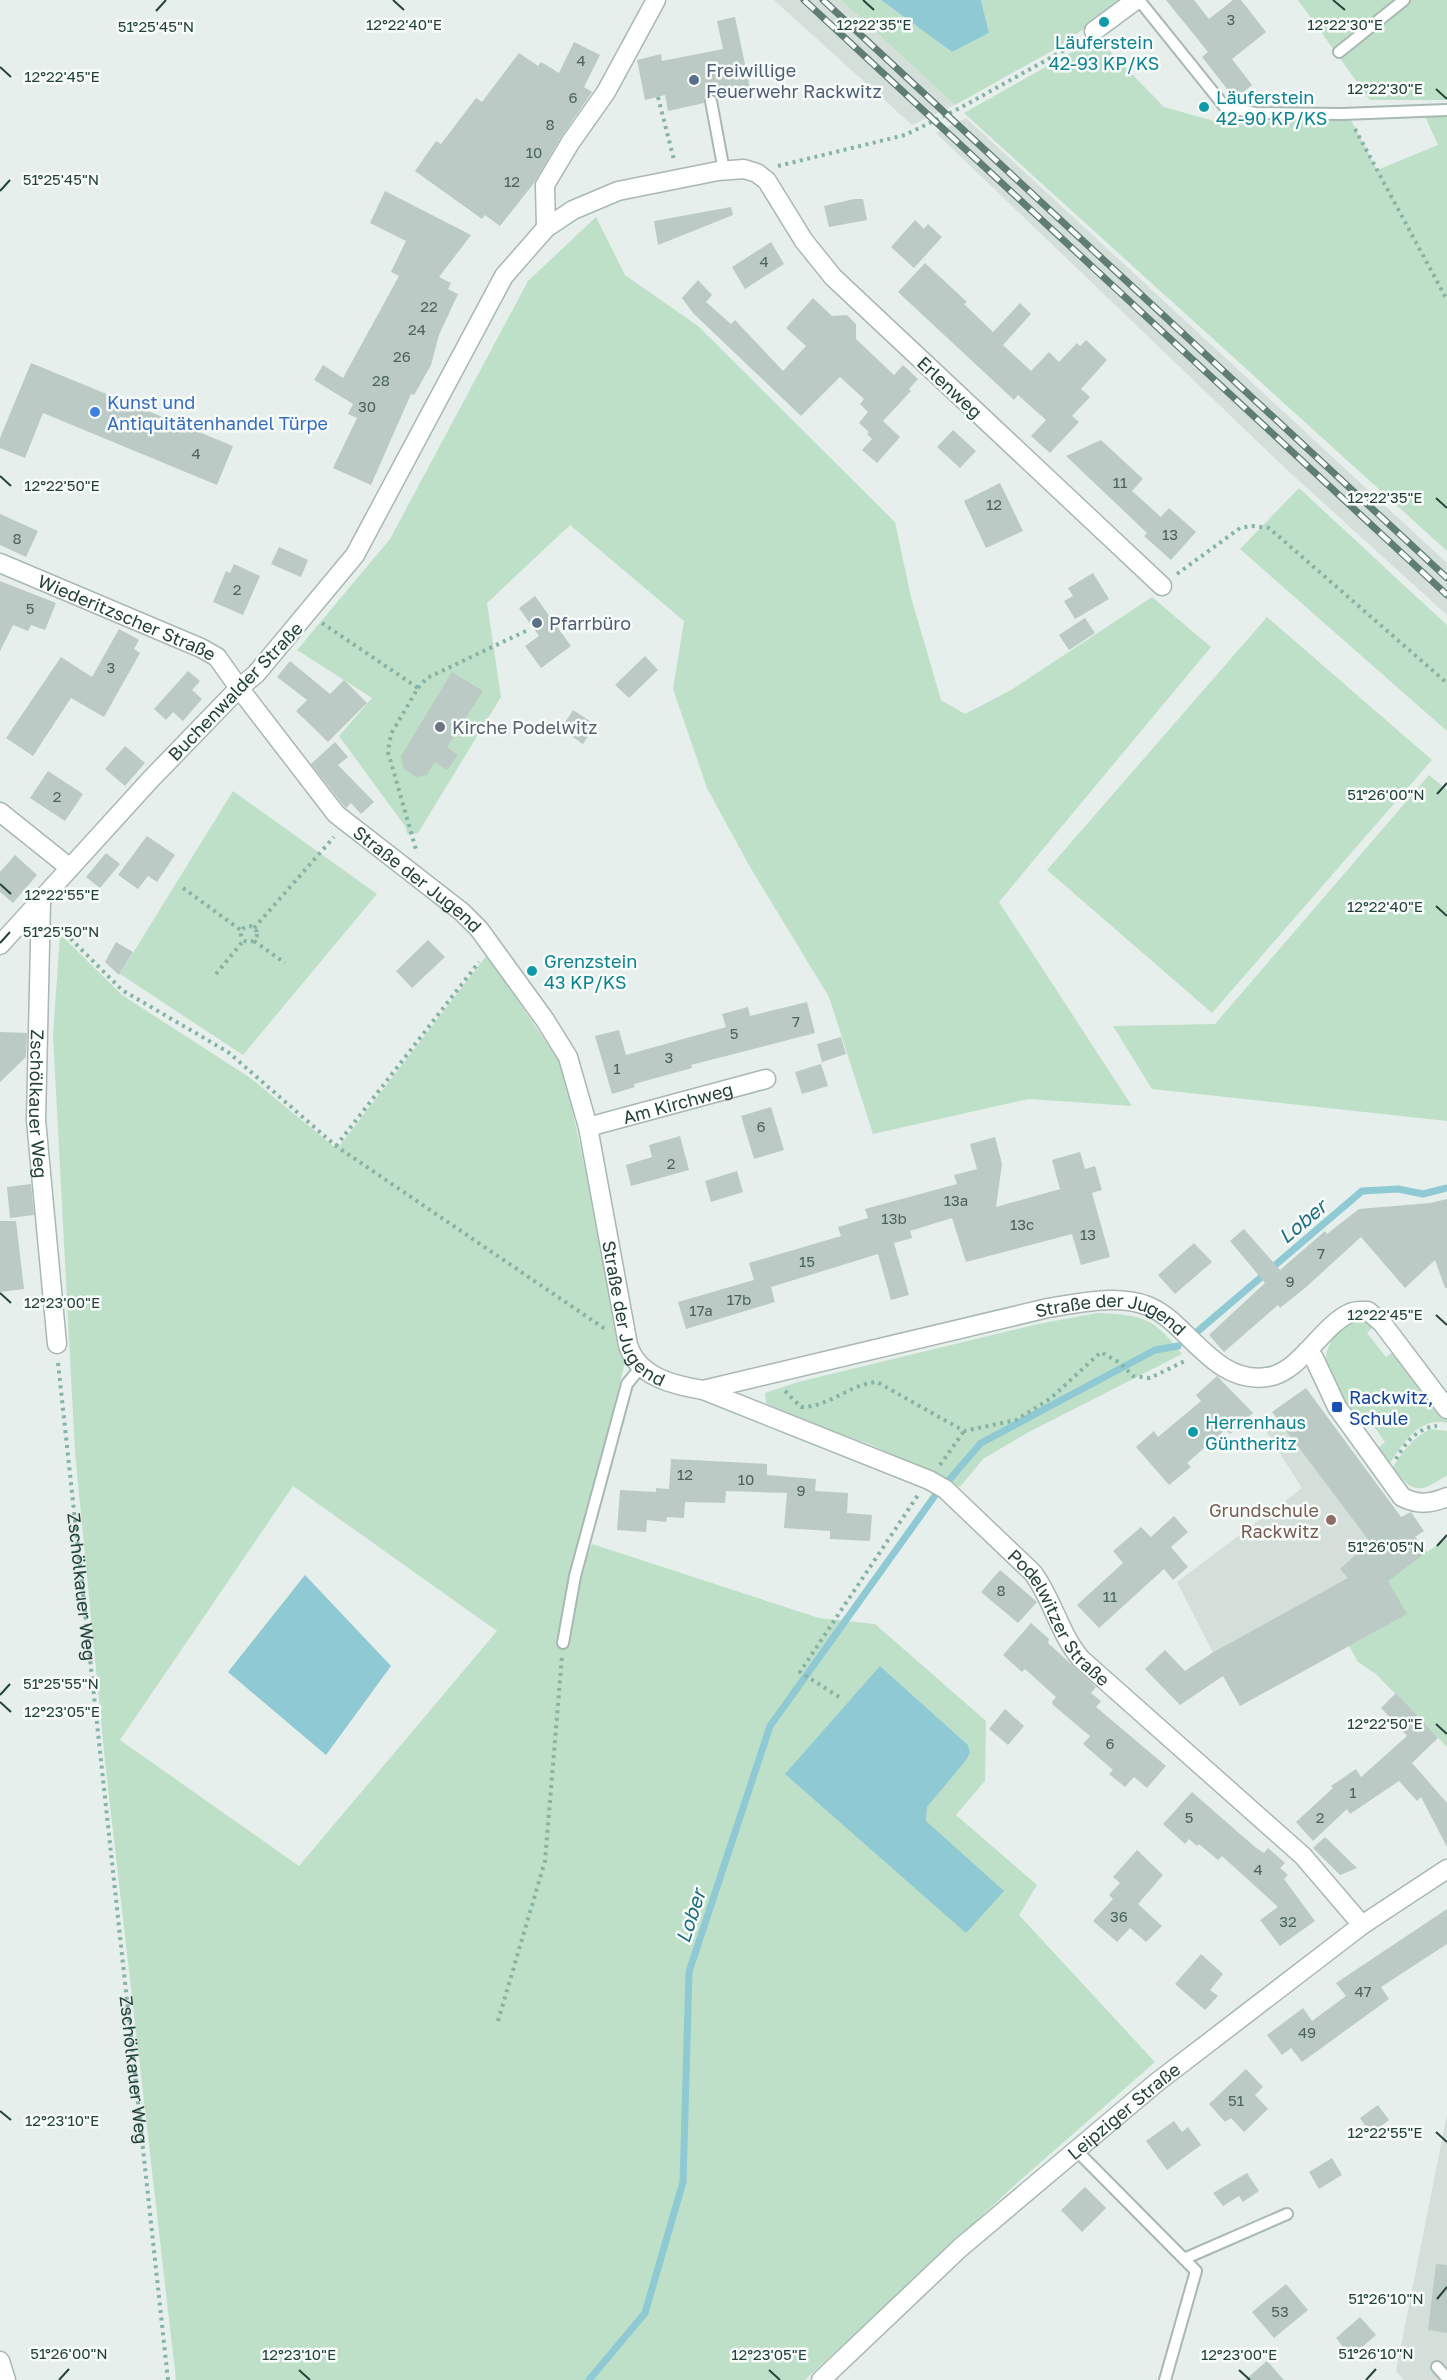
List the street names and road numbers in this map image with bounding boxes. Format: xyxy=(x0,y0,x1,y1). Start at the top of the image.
street label: Erlenweg xyxy=(913,351,987,423)
street label: Wiederitzscher Straße xyxy=(35,569,220,665)
street label: Buchenwalder Straße xyxy=(163,617,307,765)
street label: Straße der Jugend xyxy=(349,821,487,937)
street label: Zschölkauer Weg xyxy=(25,1029,52,1179)
street label: Am Kirchweg xyxy=(620,1077,735,1128)
street label: Straße der Jugend xyxy=(598,1239,669,1390)
street label: Straße der Jugend xyxy=(1033,1289,1191,1340)
street label: Zschölkauer Weg xyxy=(63,1511,101,1662)
street label: Podelwitzer Straße xyxy=(1004,1544,1114,1690)
street label: Zschölkauer Weg xyxy=(116,1995,153,2145)
street label: Leipziger Straße xyxy=(1063,2058,1184,2164)

